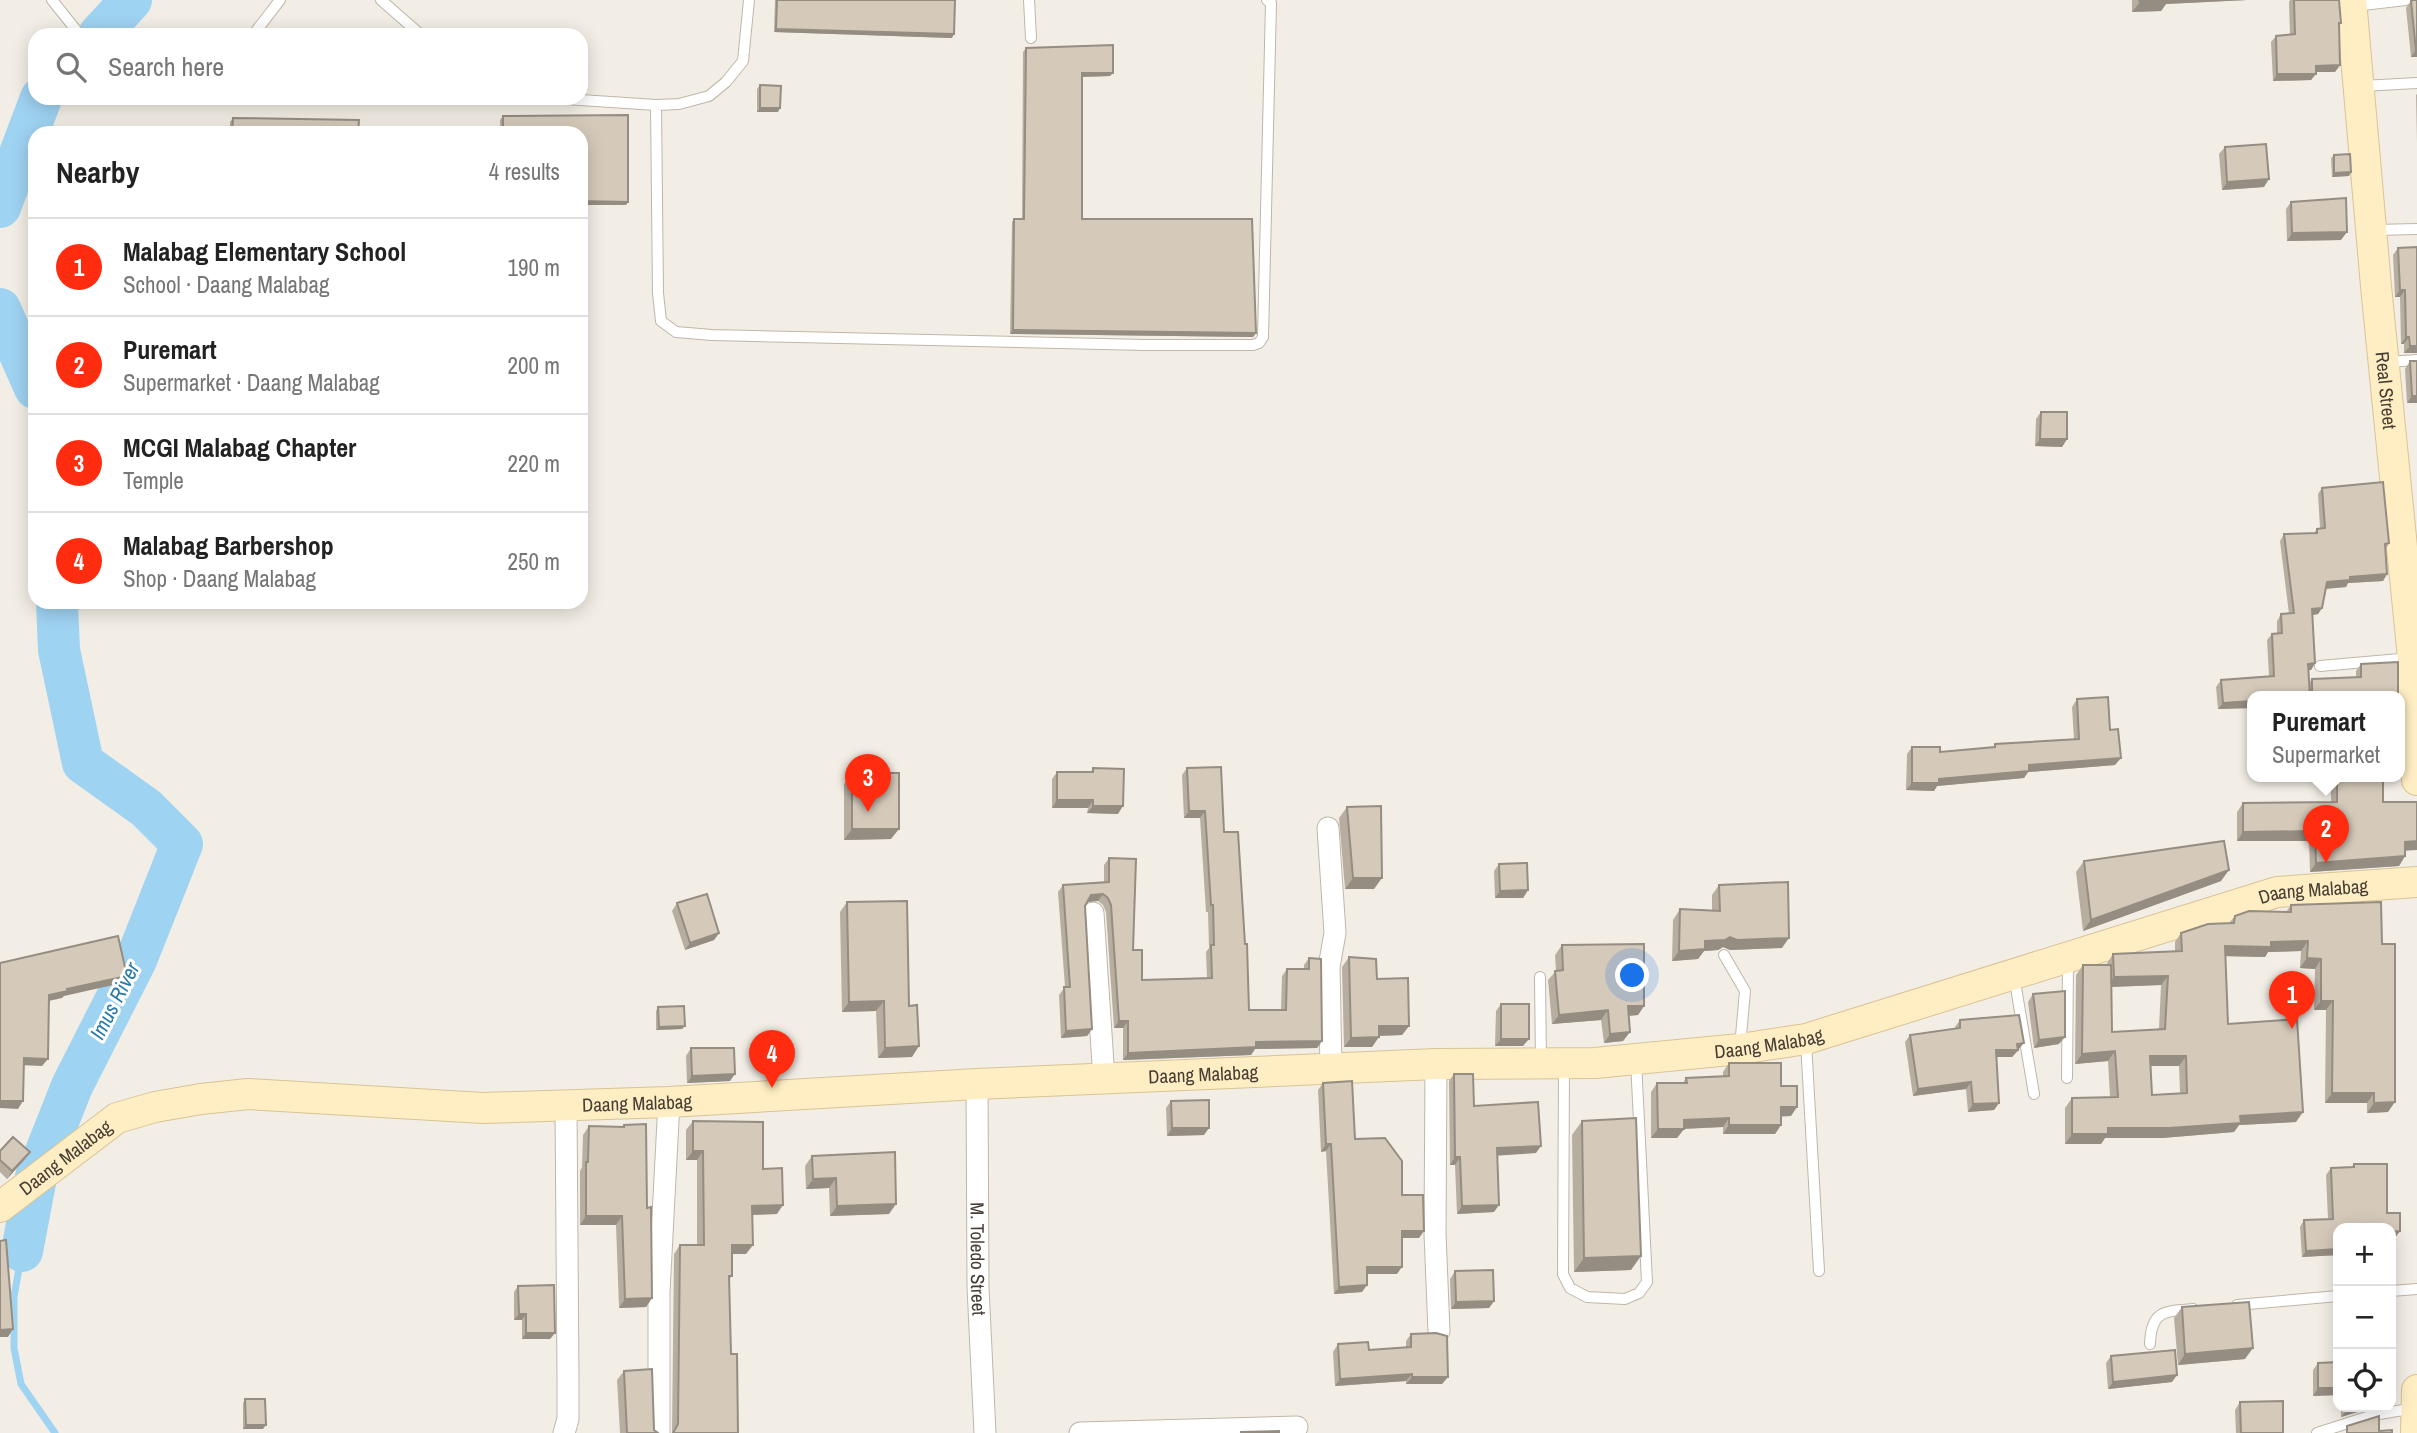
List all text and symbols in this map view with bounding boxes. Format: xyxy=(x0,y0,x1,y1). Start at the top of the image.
search box xyxy=(28,28,588,105)
icon: search xyxy=(52,48,90,86)
text: Search here xyxy=(108,49,224,84)
text: Nearby xyxy=(56,152,139,192)
text: 4 results xyxy=(489,156,560,187)
text: Malabag Elementary School xyxy=(123,234,406,269)
text: 1 xyxy=(74,252,84,283)
text: 190 m xyxy=(508,252,560,283)
text: School · Daang Malabag xyxy=(123,269,330,300)
text: Puremart xyxy=(123,332,217,367)
text: 2 xyxy=(74,350,84,381)
text: 200 m xyxy=(508,350,560,381)
street label: Real Street xyxy=(2370,350,2403,431)
text: Supermarket · Daang Malabag xyxy=(123,367,380,398)
text: MCGI Malabag Chapter xyxy=(123,430,356,465)
text: 3 xyxy=(74,448,84,479)
text: 220 m xyxy=(508,448,560,479)
text: Temple xyxy=(123,465,184,496)
text: Malabag Barbershop xyxy=(123,528,334,563)
text: 4 xyxy=(74,546,84,577)
text: 250 m xyxy=(508,546,560,577)
text: Shop · Daang Malabag xyxy=(123,563,316,594)
popup xyxy=(2247,691,2405,782)
text: Puremart xyxy=(2272,704,2366,739)
text: Supermarket xyxy=(2272,739,2380,770)
pin: 3 xyxy=(845,754,891,812)
pin: 2 xyxy=(2303,805,2349,863)
street label: Daang Malabag xyxy=(2255,873,2369,910)
water label: Imus River xyxy=(83,956,147,1044)
your location xyxy=(1615,958,1649,992)
pin: 1 xyxy=(2269,971,2315,1029)
street label: Daang Malabag xyxy=(1713,1021,1827,1064)
pin: 4 xyxy=(749,1030,795,1088)
street label: Daang Malabag xyxy=(1148,1059,1259,1090)
street label: Daang Malabag xyxy=(582,1088,693,1118)
street label: Daang Malabag xyxy=(14,1113,117,1201)
street label: M. Toledo Street xyxy=(965,1202,992,1317)
map controls xyxy=(2333,1223,2396,1412)
button: + xyxy=(2333,1223,2396,1286)
button: − xyxy=(2333,1286,2396,1349)
button: locate xyxy=(2333,1349,2396,1412)

